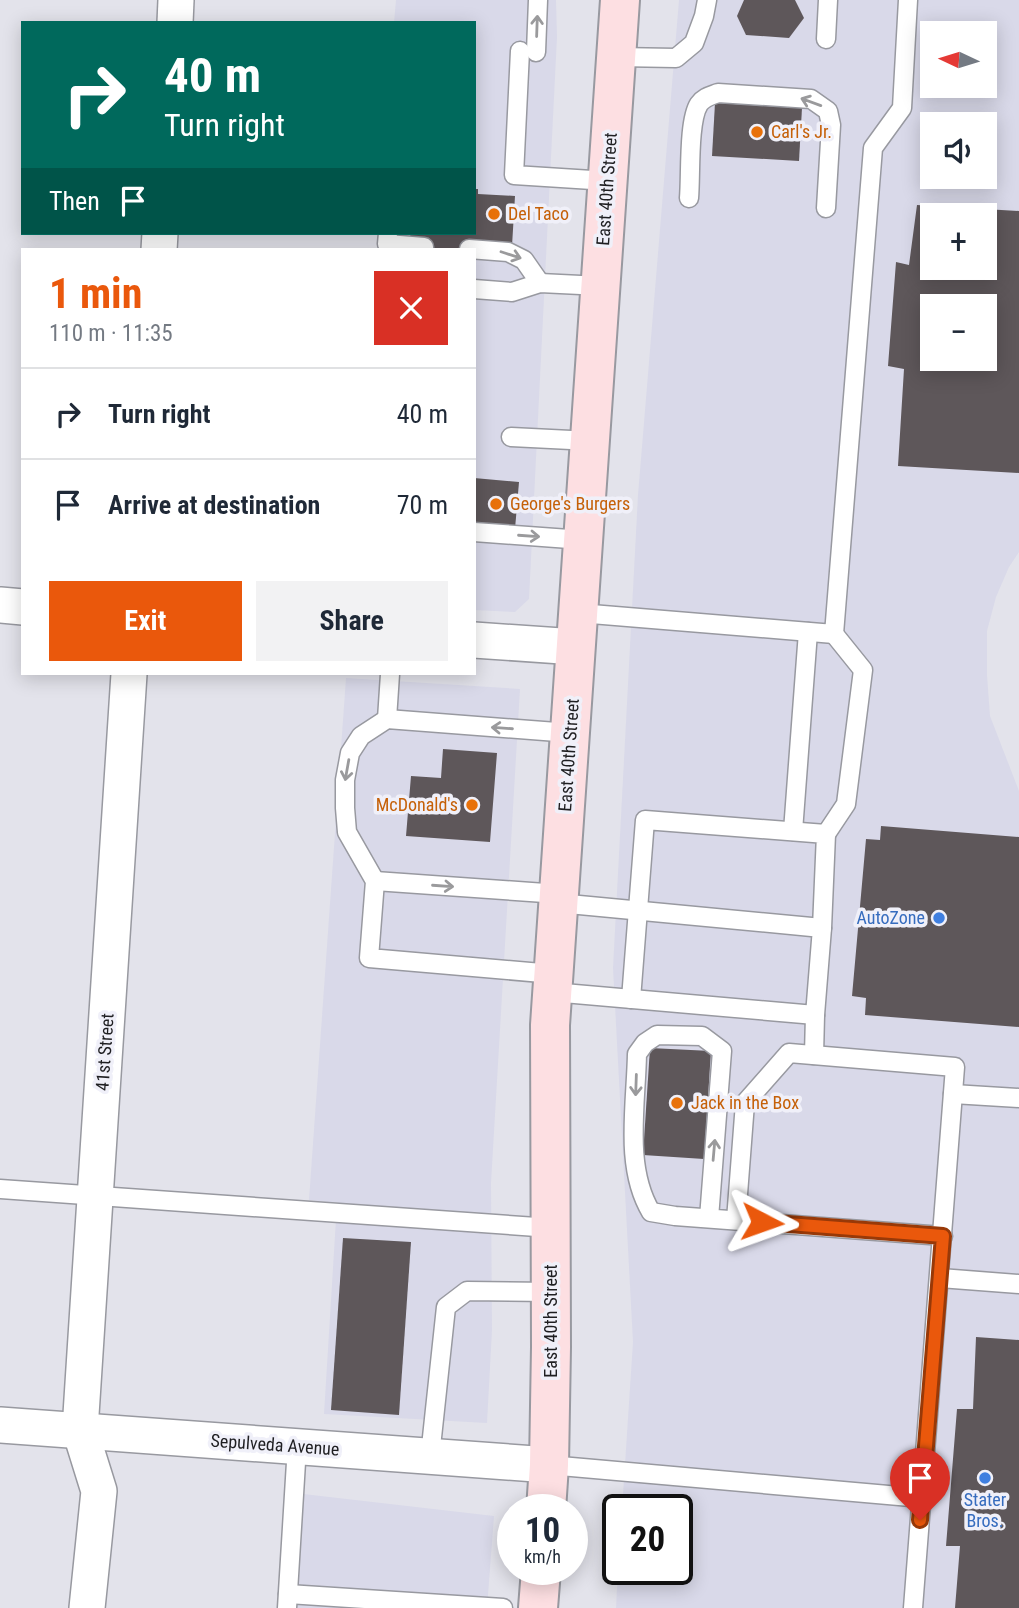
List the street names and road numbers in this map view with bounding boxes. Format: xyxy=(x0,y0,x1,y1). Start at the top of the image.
street label: East 40th Street xyxy=(592,132,621,246)
street label: East 40th Street xyxy=(554,698,583,812)
street label: 41st Street xyxy=(91,1013,118,1091)
street label: East 40th Street xyxy=(540,1264,561,1378)
street label: Sepulveda Avenue xyxy=(210,1430,340,1459)

